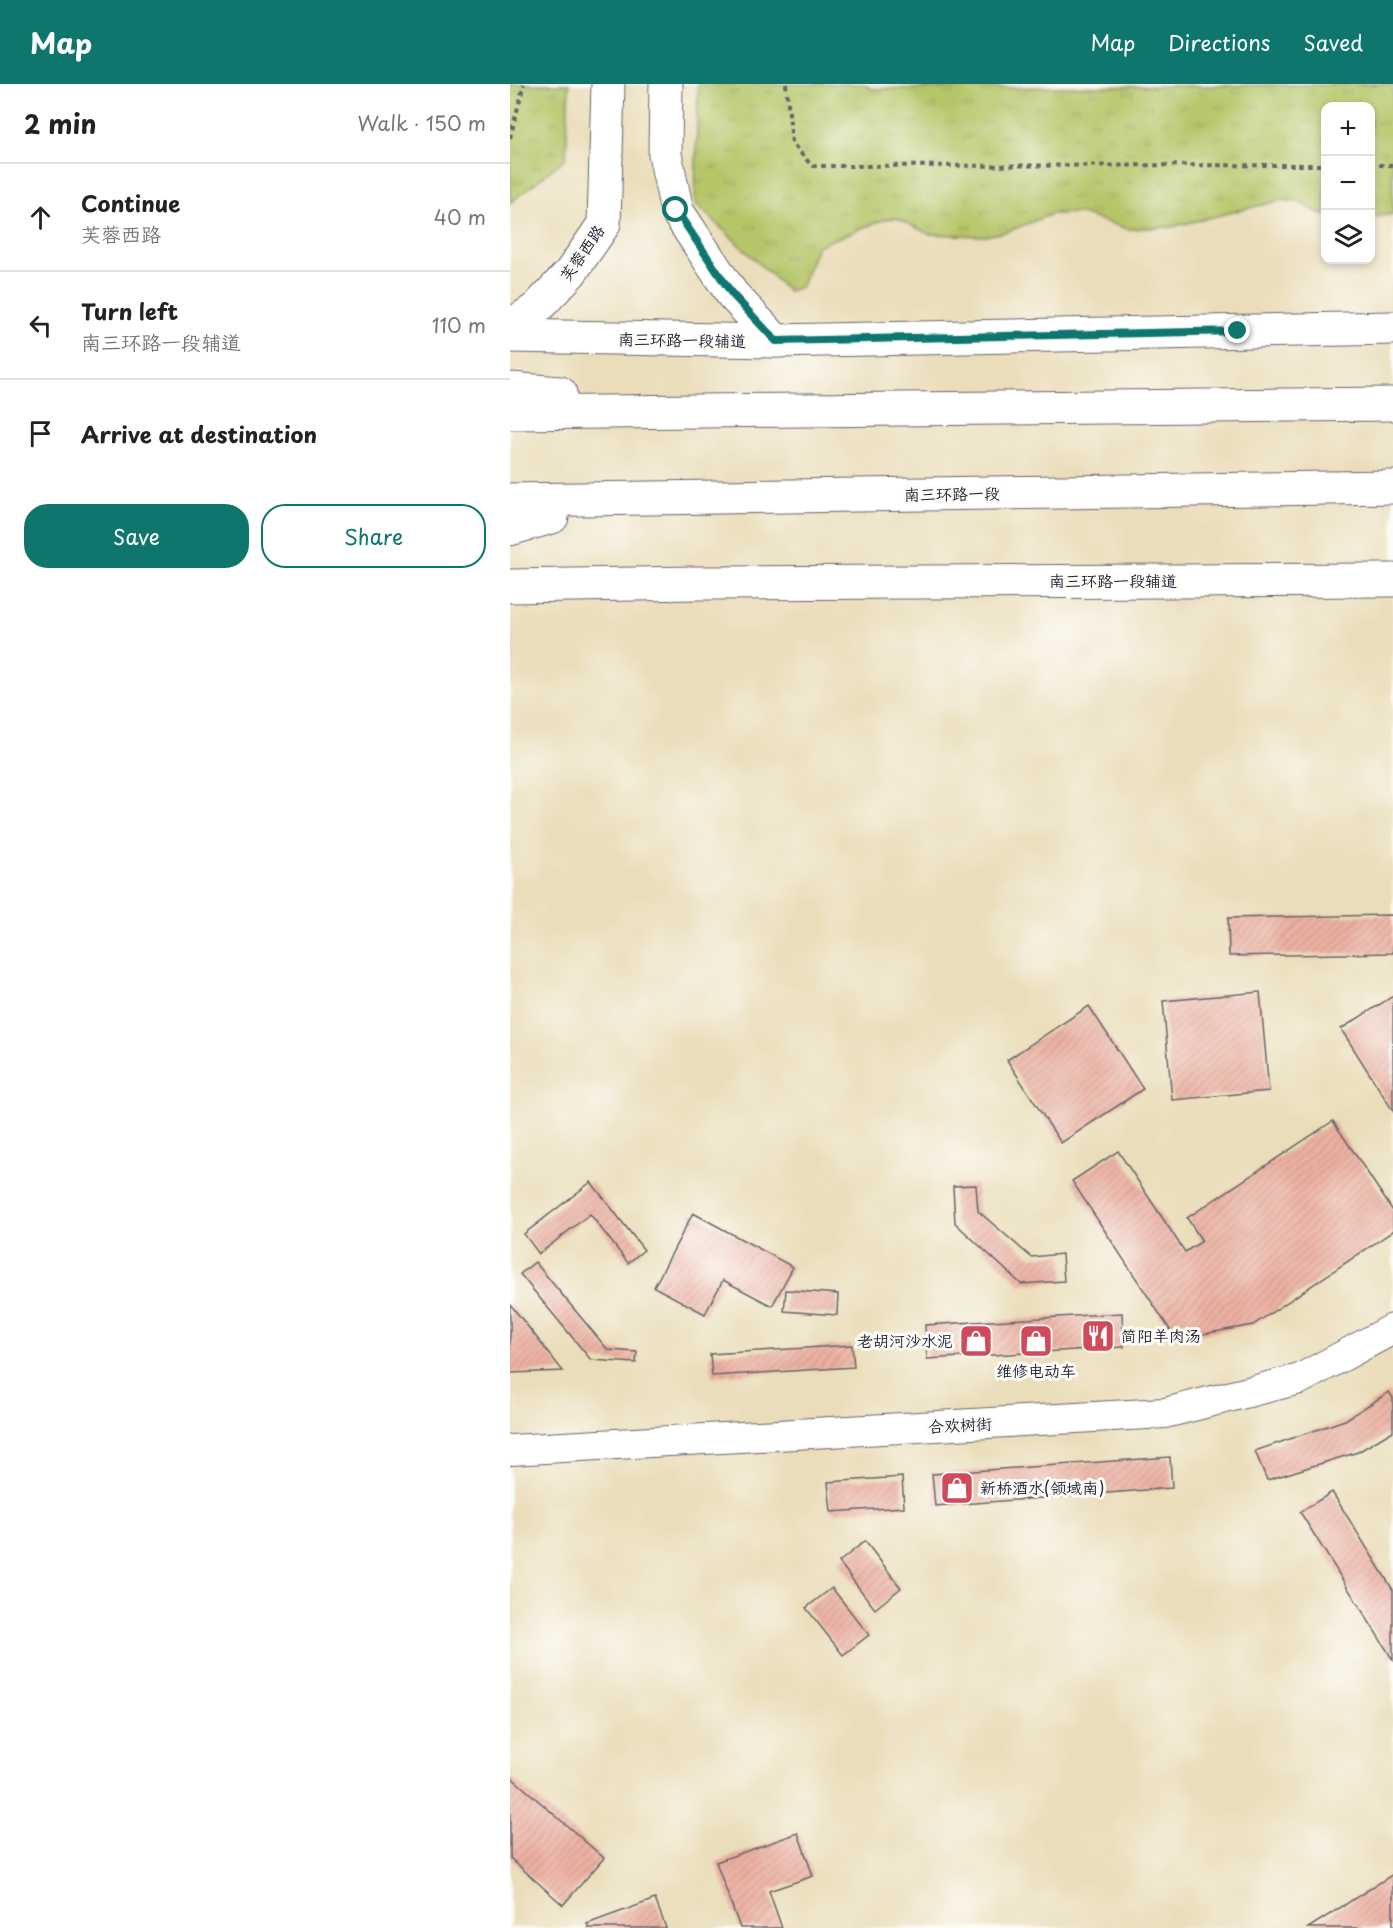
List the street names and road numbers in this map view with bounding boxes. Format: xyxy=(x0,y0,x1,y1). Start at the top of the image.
street label: 芙蓉西路 xyxy=(553,219,609,286)
street label: 南三环路一段辅道 xyxy=(618,326,746,352)
street label: 南三环路一段 xyxy=(904,480,1000,506)
street label: 南三环路一段辅道 xyxy=(1049,568,1177,592)
street label: 合欢树街 xyxy=(927,1410,993,1438)

